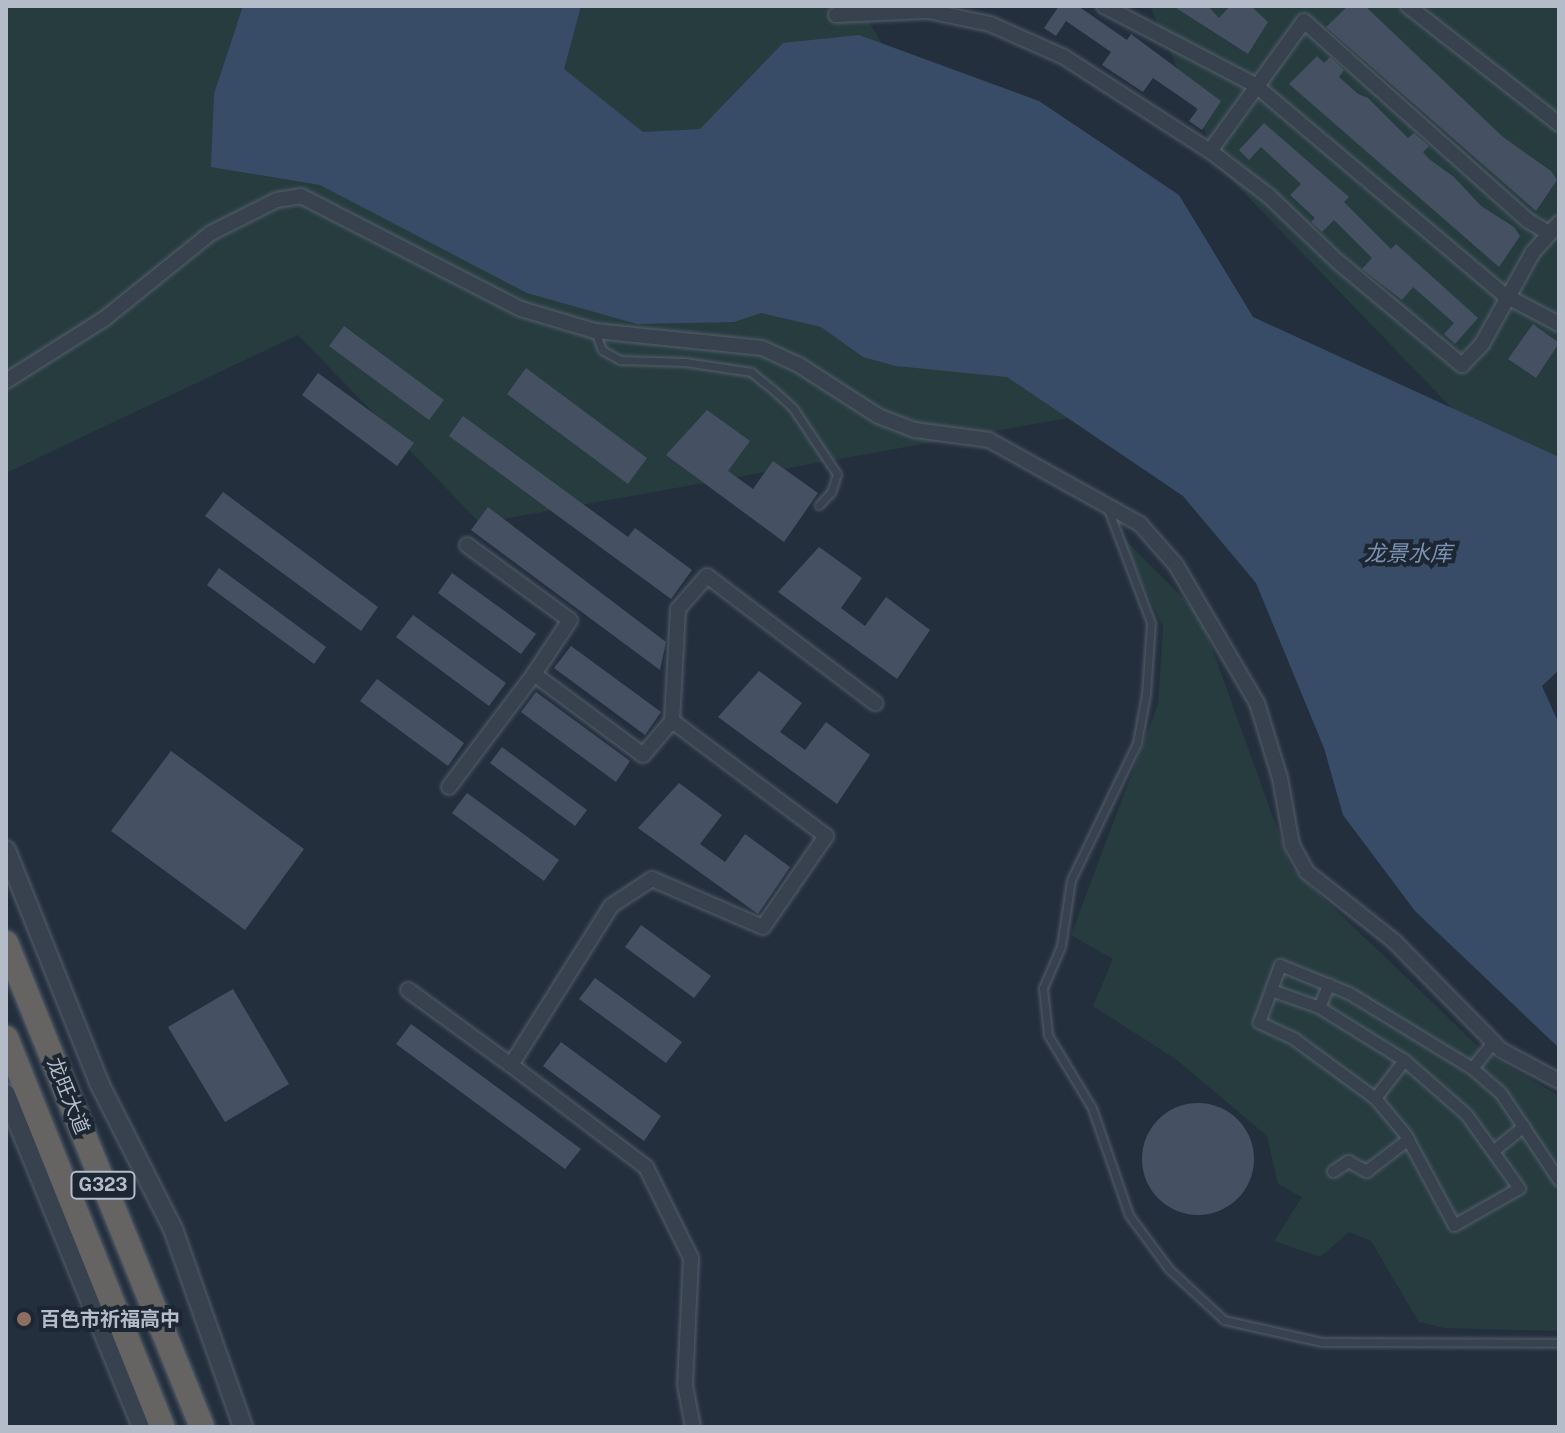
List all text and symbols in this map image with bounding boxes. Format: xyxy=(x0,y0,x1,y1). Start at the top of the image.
water label: 龙景水库 xyxy=(1364,541,1452,567)
street label: 龙旺大道 xyxy=(42,1054,94,1138)
road number: G323 xyxy=(69,1171,137,1199)
place label: 百色市祈福高中 xyxy=(40,1307,180,1331)
marker: 百色市祈福高中 xyxy=(15,1310,33,1328)

